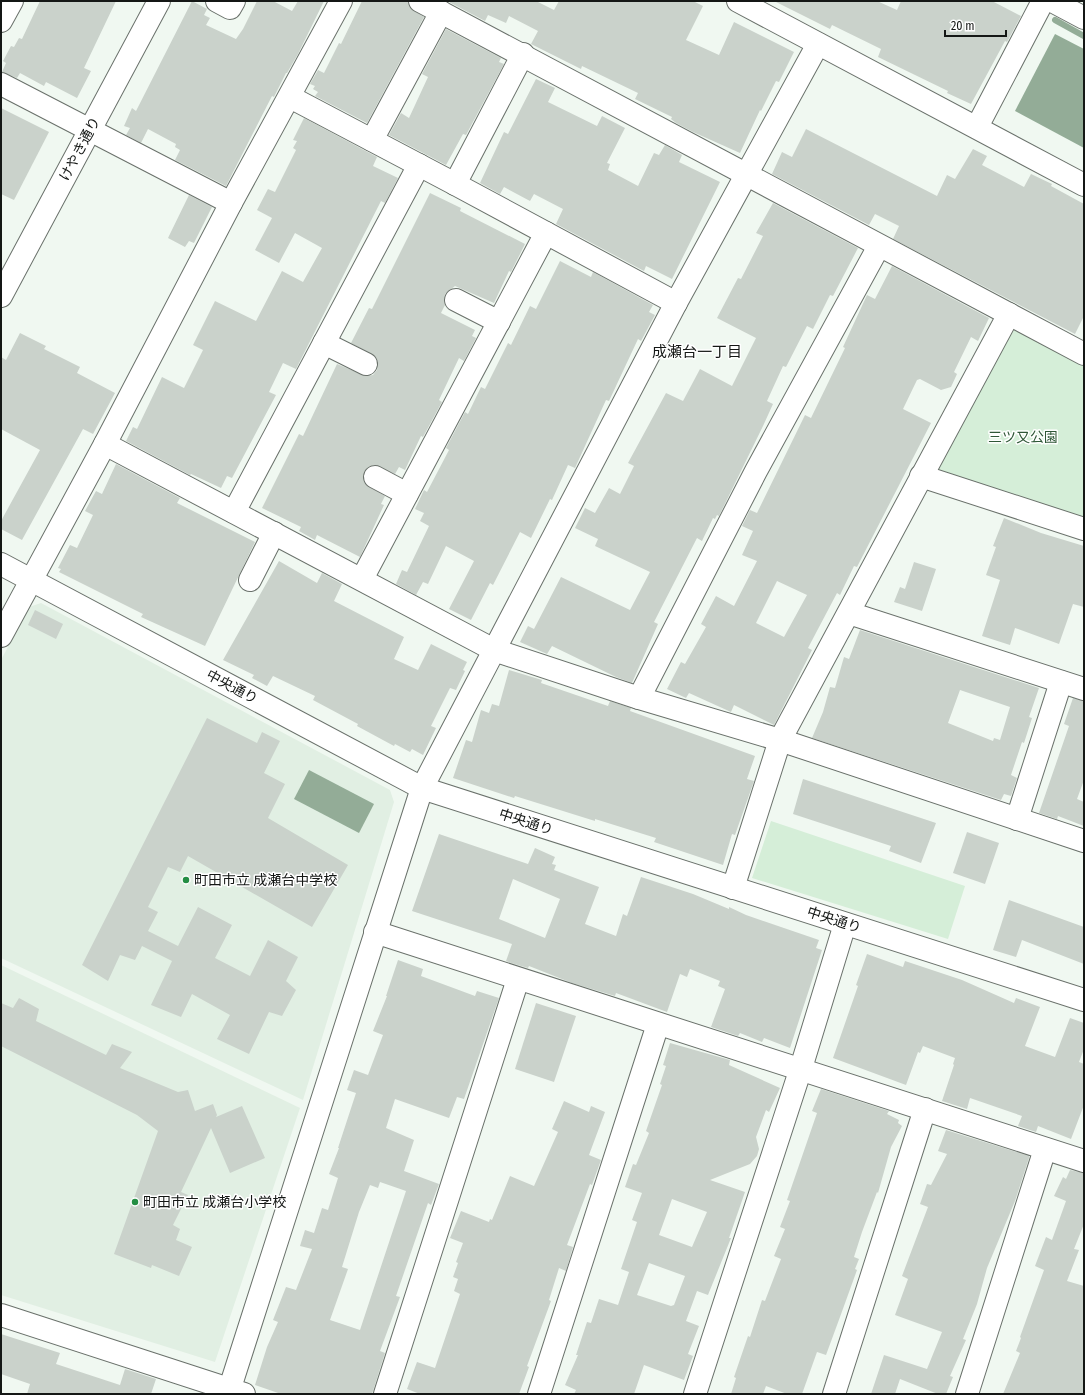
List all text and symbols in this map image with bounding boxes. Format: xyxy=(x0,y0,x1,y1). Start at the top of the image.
scale bar xyxy=(945,12,1006,38)
text: 20 m xyxy=(951,19,975,33)
street label: けやき通り xyxy=(56,114,104,184)
district label: 成瀬台一丁目 xyxy=(652,343,742,361)
park label: 三ツ又公園 xyxy=(988,429,1058,446)
street label: 中央通り xyxy=(203,666,261,708)
street label: 中央通り xyxy=(497,805,555,839)
place label: 町田市立 成瀬台中学校 xyxy=(194,872,337,889)
marker: 町田市立 成瀬台中学校 xyxy=(181,875,191,885)
street label: 中央通り xyxy=(805,903,863,937)
place label: 町田市立 成瀬台小学校 xyxy=(143,1194,286,1211)
marker: 町田市立 成瀬台小学校 xyxy=(130,1197,140,1207)

